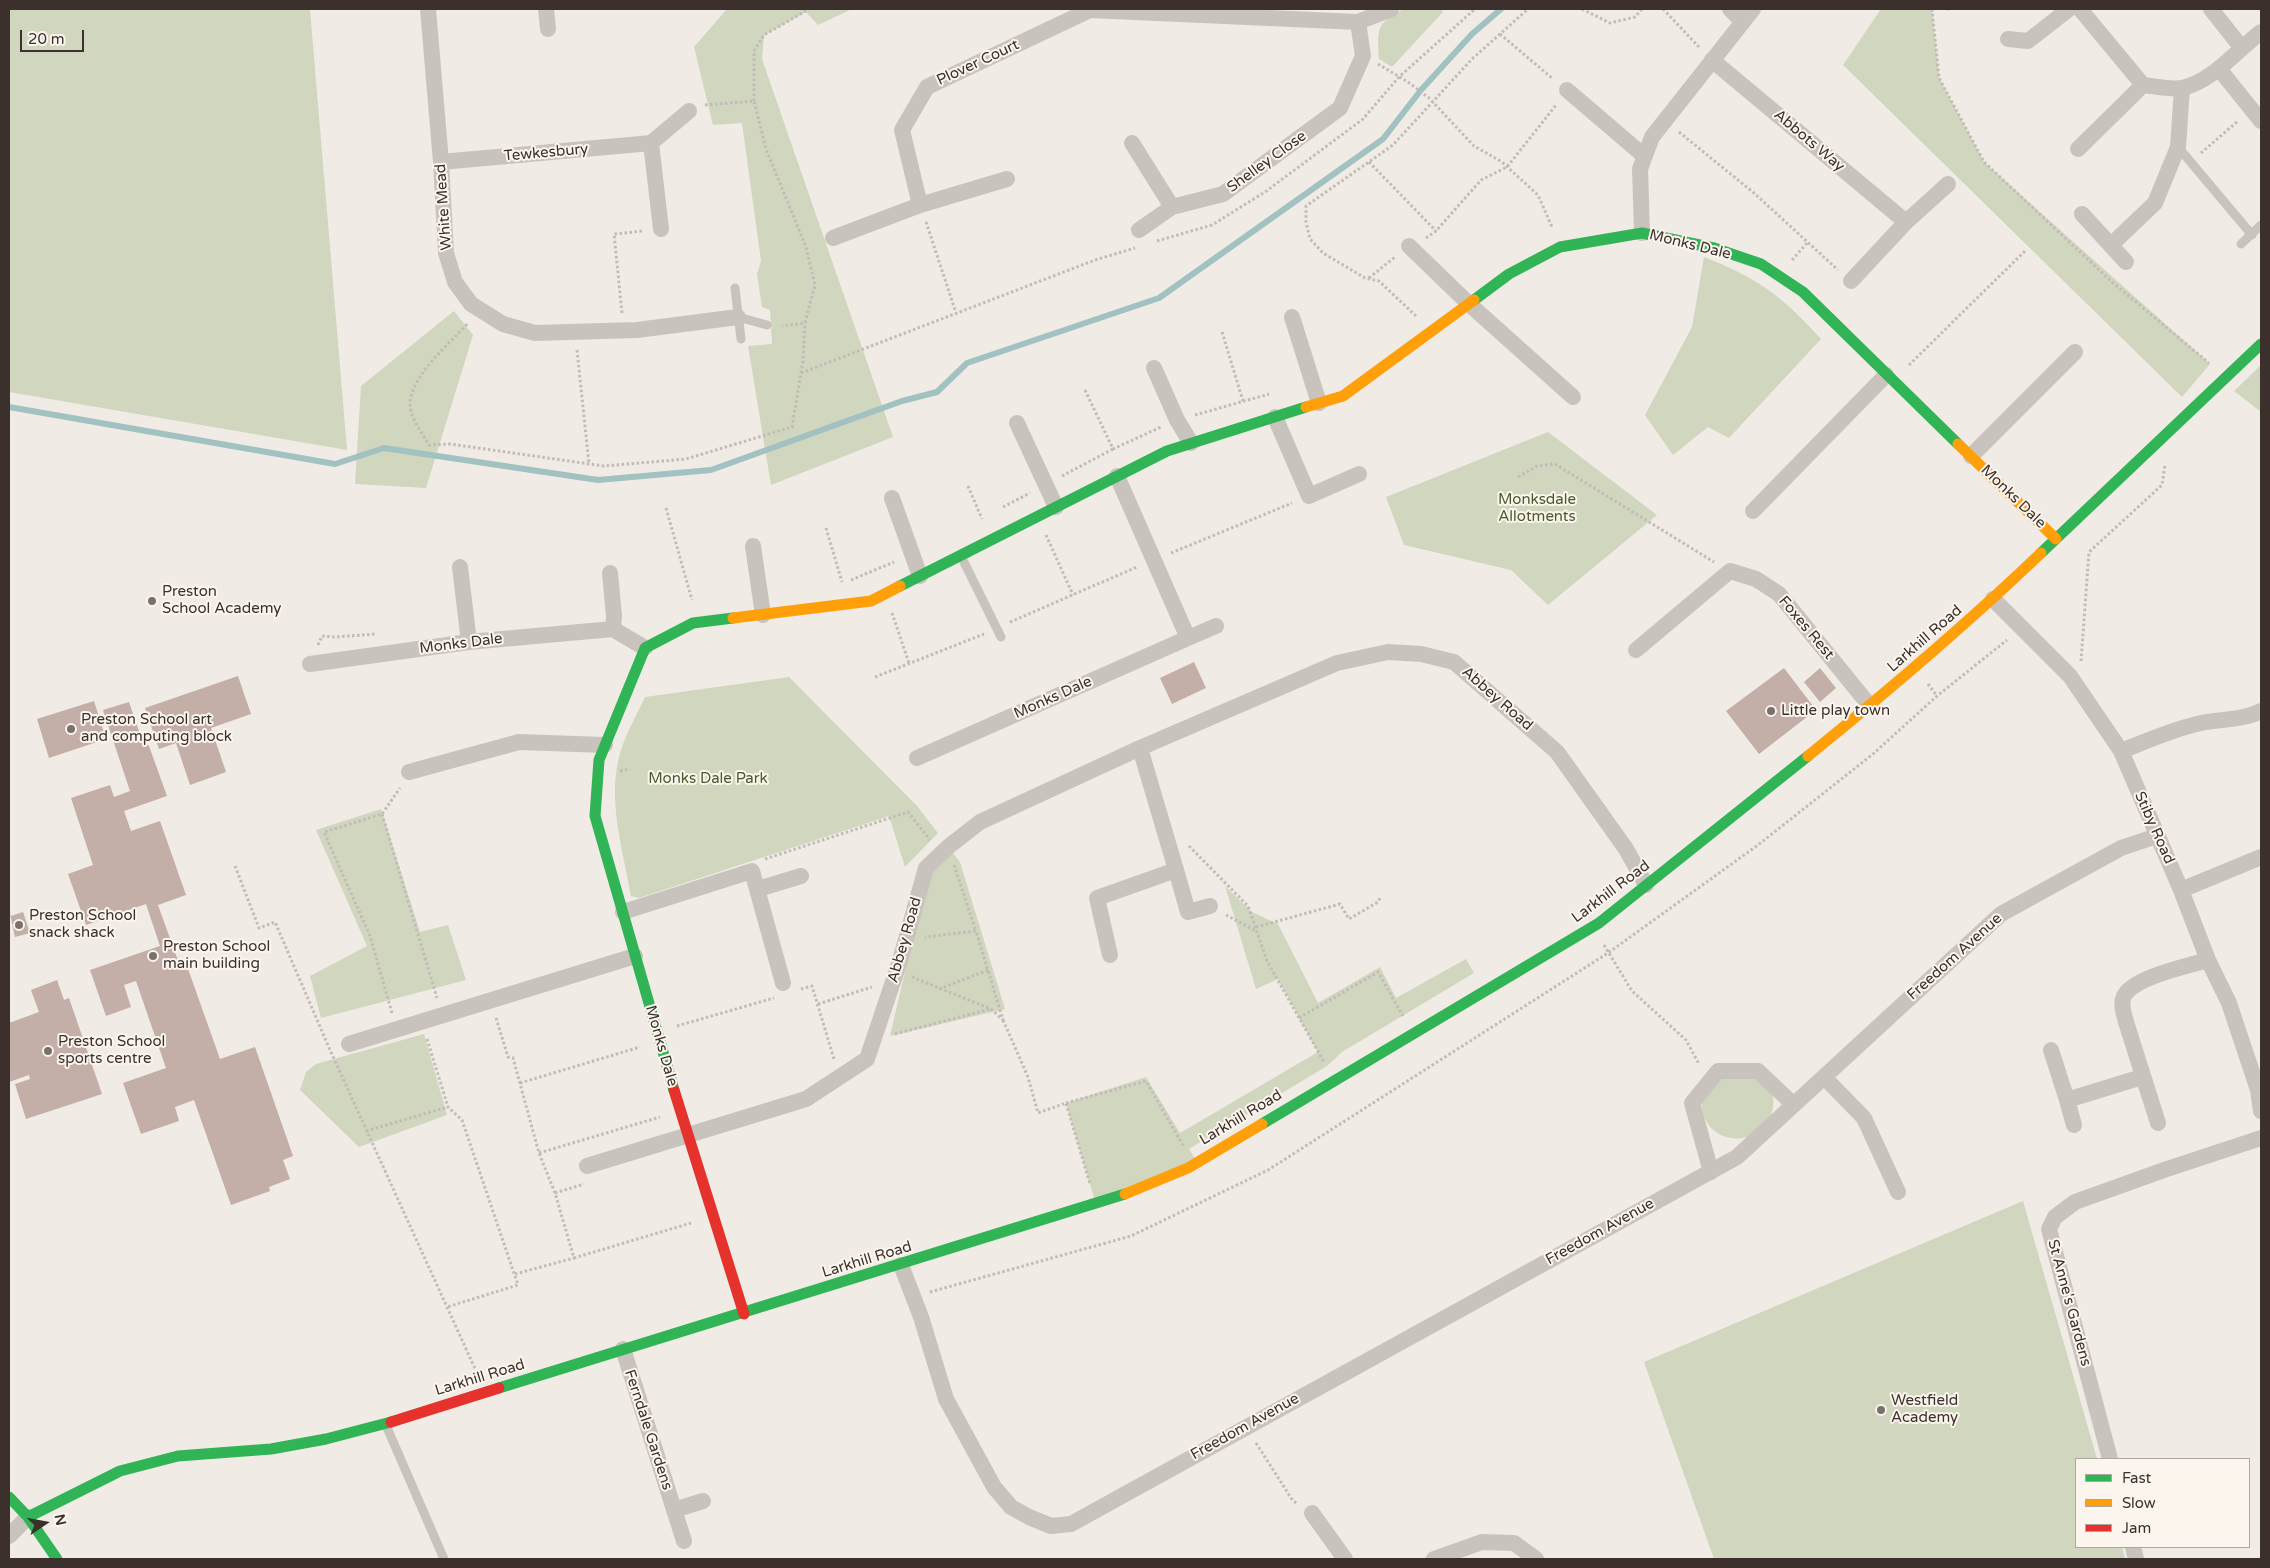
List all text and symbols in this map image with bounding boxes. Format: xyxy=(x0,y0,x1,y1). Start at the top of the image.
scale bar xyxy=(22,20,86,52)
text: 20 m xyxy=(28,30,65,48)
street label: Plover Court xyxy=(934,36,1022,90)
street label: Abbots Way xyxy=(1770,106,1848,176)
street label: Shelley Close xyxy=(1224,127,1310,197)
street label: Tewkesbury xyxy=(503,140,589,166)
street label: White Mead xyxy=(432,163,456,251)
street label: Monks Dale xyxy=(1647,226,1733,264)
street label: Monks Dale xyxy=(1977,462,2049,532)
park label: Monksdale Allotments xyxy=(1498,491,1576,526)
place label: Preston School Academy xyxy=(162,583,281,618)
street label: Foxes Rest xyxy=(1774,593,1838,663)
marker: Preston School Academy xyxy=(146,595,158,607)
street label: Larkhill Road xyxy=(1884,602,1966,676)
street label: Monks Dale xyxy=(418,630,504,658)
street label: Abbey Road xyxy=(1458,663,1536,735)
street label: Monks Dale xyxy=(1011,673,1095,723)
place label: Little play town xyxy=(1781,702,1890,720)
marker: Little play town xyxy=(1765,705,1777,717)
place label: Preston School art and computing block xyxy=(81,711,232,746)
marker: Preston School art and computing block xyxy=(65,723,77,735)
park label: Monks Dale Park xyxy=(648,770,768,788)
street label: Stiby Road xyxy=(2130,789,2178,867)
street label: Larkhill Road xyxy=(1568,857,1654,927)
street label: Abbey Road xyxy=(884,895,926,985)
place label: Preston School snack shack xyxy=(29,907,136,942)
street label: Freedom Avenue xyxy=(1904,910,2006,1004)
marker: Preston School snack shack xyxy=(13,919,25,931)
place label: Preston School main building xyxy=(163,938,270,973)
marker: Preston School main building xyxy=(147,950,159,962)
street label: Monks Dale xyxy=(641,1003,681,1089)
place label: Preston School sports centre xyxy=(58,1033,165,1068)
marker: Preston School sports centre xyxy=(42,1045,54,1057)
street label: Larkhill Road xyxy=(1197,1086,1285,1150)
street label: Freedom Avenue xyxy=(1543,1195,1657,1269)
street label: Larkhill Road xyxy=(820,1238,914,1282)
street label: St Anne's Gardens xyxy=(2043,1238,2095,1368)
street label: Larkhill Road xyxy=(433,1356,527,1400)
street label: Ferndale Gardens xyxy=(620,1368,676,1492)
street label: Freedom Avenue xyxy=(1188,1390,1302,1464)
place label: Westfield Academy xyxy=(1891,1392,1958,1427)
marker: Westfield Academy xyxy=(1875,1404,1887,1416)
legend xyxy=(2075,1458,2250,1548)
text: Fast xyxy=(2122,1469,2151,1487)
text: Slow xyxy=(2122,1494,2156,1512)
north arrow xyxy=(20,1498,70,1548)
text: N xyxy=(51,1513,70,1527)
text: Jam xyxy=(2122,1519,2151,1537)

